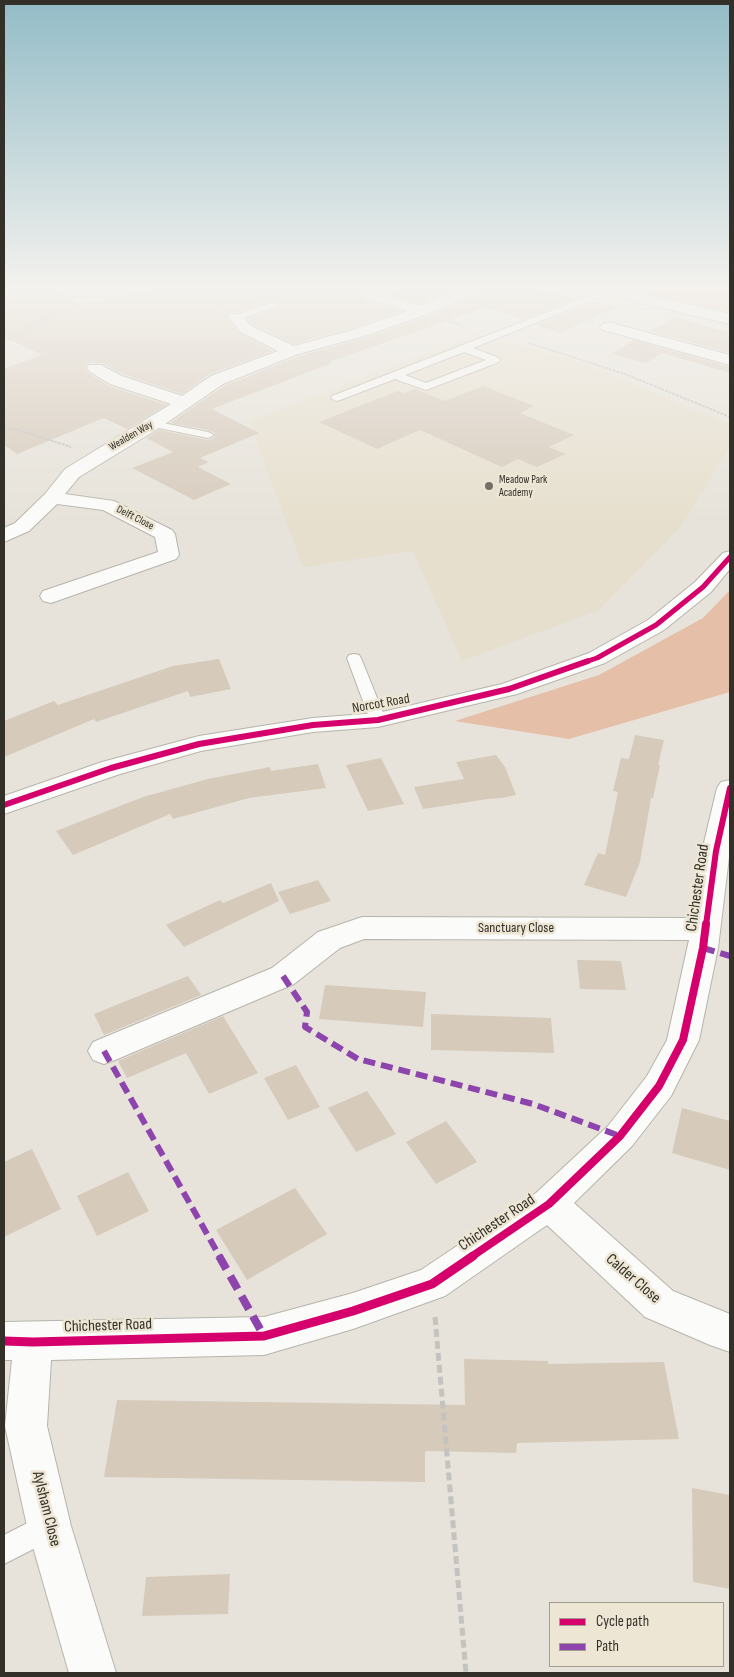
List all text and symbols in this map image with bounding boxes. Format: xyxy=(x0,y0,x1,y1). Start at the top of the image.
street label: Wealden Way xyxy=(107,418,155,454)
place label: Meadow Park Academy xyxy=(499,473,547,499)
marker: Meadow Park Academy xyxy=(483,480,495,492)
street label: Delft Close xyxy=(114,503,156,533)
street label: Norcot Road xyxy=(351,691,411,717)
street label: Chichester Road xyxy=(682,843,714,933)
street label: Sanctuary Close xyxy=(478,920,554,936)
street label: Chichester Road xyxy=(455,1190,539,1256)
street label: Calder Close xyxy=(602,1250,664,1308)
street label: Chichester Road xyxy=(64,1315,152,1337)
street label: Aylsham Close xyxy=(27,1469,65,1549)
legend xyxy=(549,1602,724,1667)
text: Cycle path xyxy=(596,1612,649,1631)
text: Path xyxy=(596,1637,619,1656)

